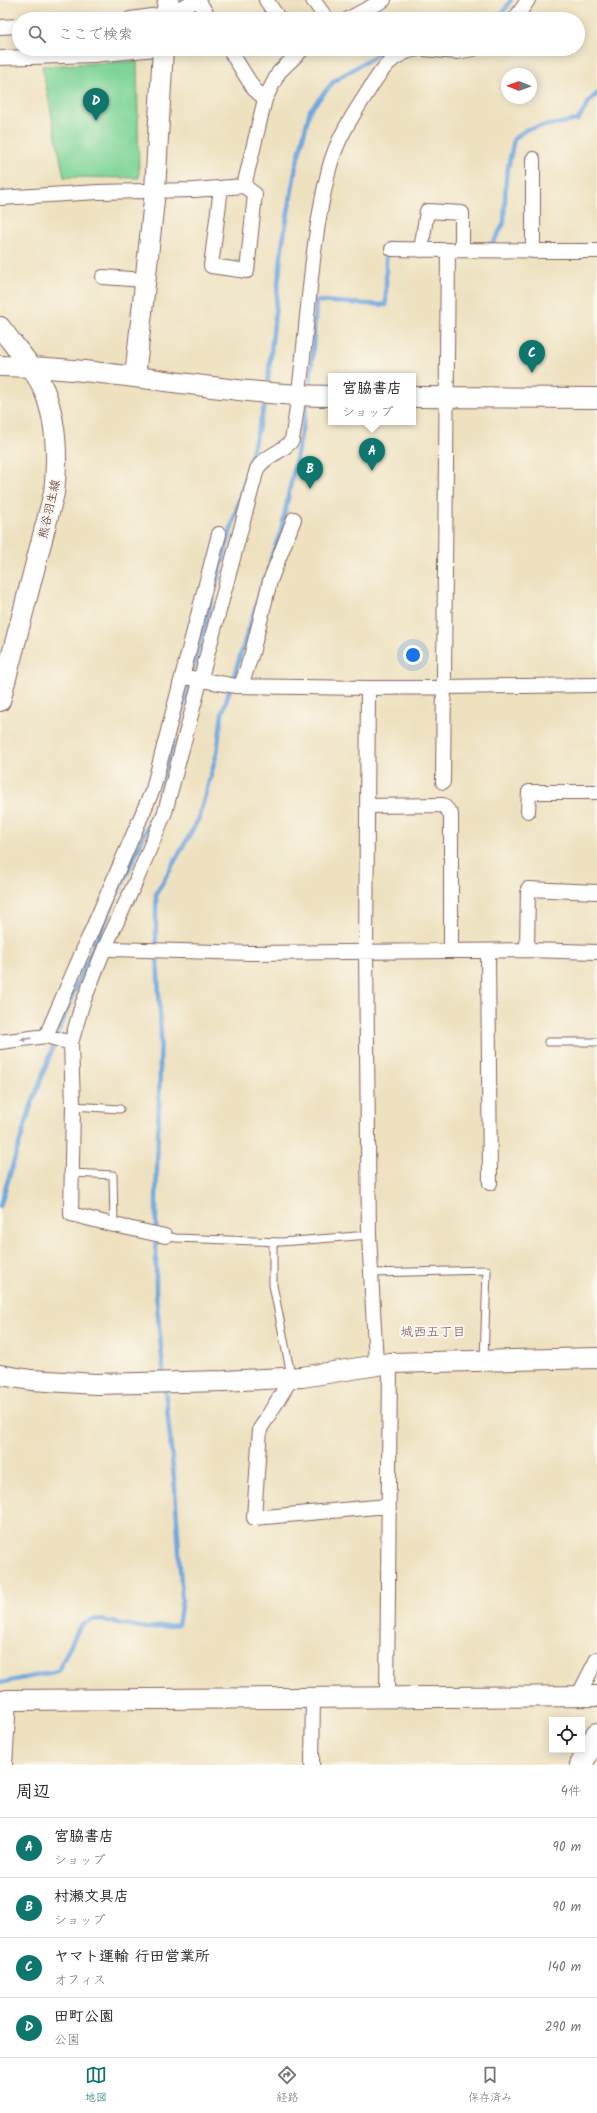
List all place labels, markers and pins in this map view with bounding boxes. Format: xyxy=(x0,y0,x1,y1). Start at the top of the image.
pin: D xyxy=(83,88,109,121)
pin: C xyxy=(519,340,545,373)
pin: A xyxy=(359,438,385,471)
pin: B xyxy=(297,456,323,489)

